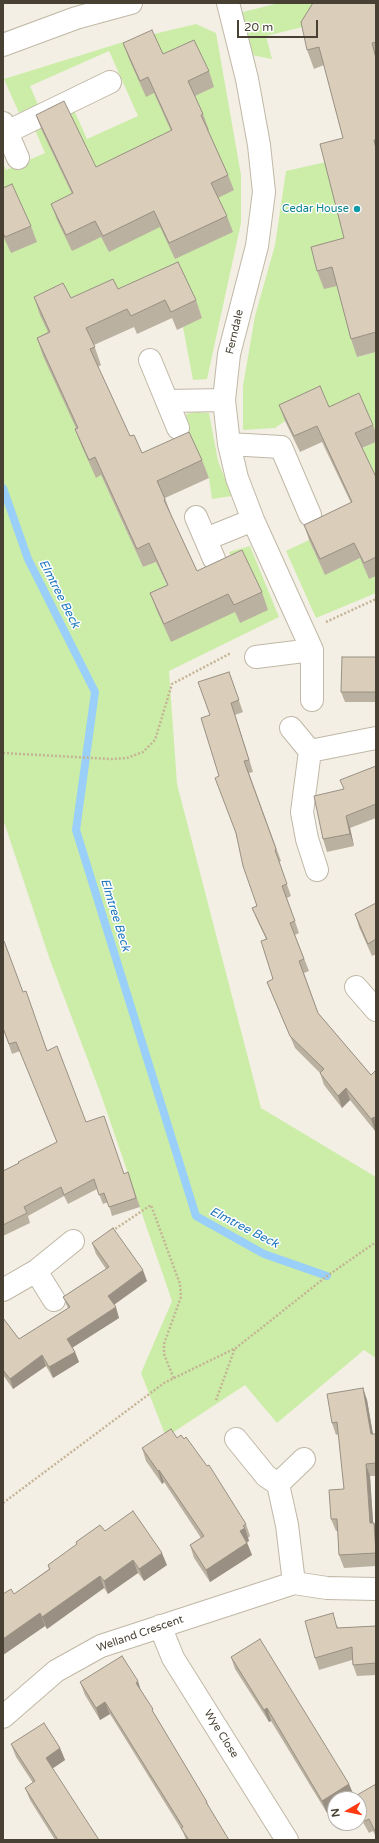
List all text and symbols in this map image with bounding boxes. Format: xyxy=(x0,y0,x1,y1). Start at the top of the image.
scale bar xyxy=(239,12,320,38)
text: 20 m xyxy=(244,20,273,34)
place label: Cedar House xyxy=(282,202,349,216)
marker: Cedar House xyxy=(352,204,362,214)
street label: Ferndale xyxy=(223,308,247,356)
water label: Elmtree Beck xyxy=(36,557,82,631)
water label: Elmtree Beck xyxy=(97,877,133,953)
water label: Elmtree Beck xyxy=(207,1205,281,1251)
street label: Welland Crescent xyxy=(95,1613,185,1655)
street label: Wye Close xyxy=(201,1707,241,1761)
north arrow xyxy=(327,1791,367,1831)
text: N xyxy=(329,1807,343,1818)

